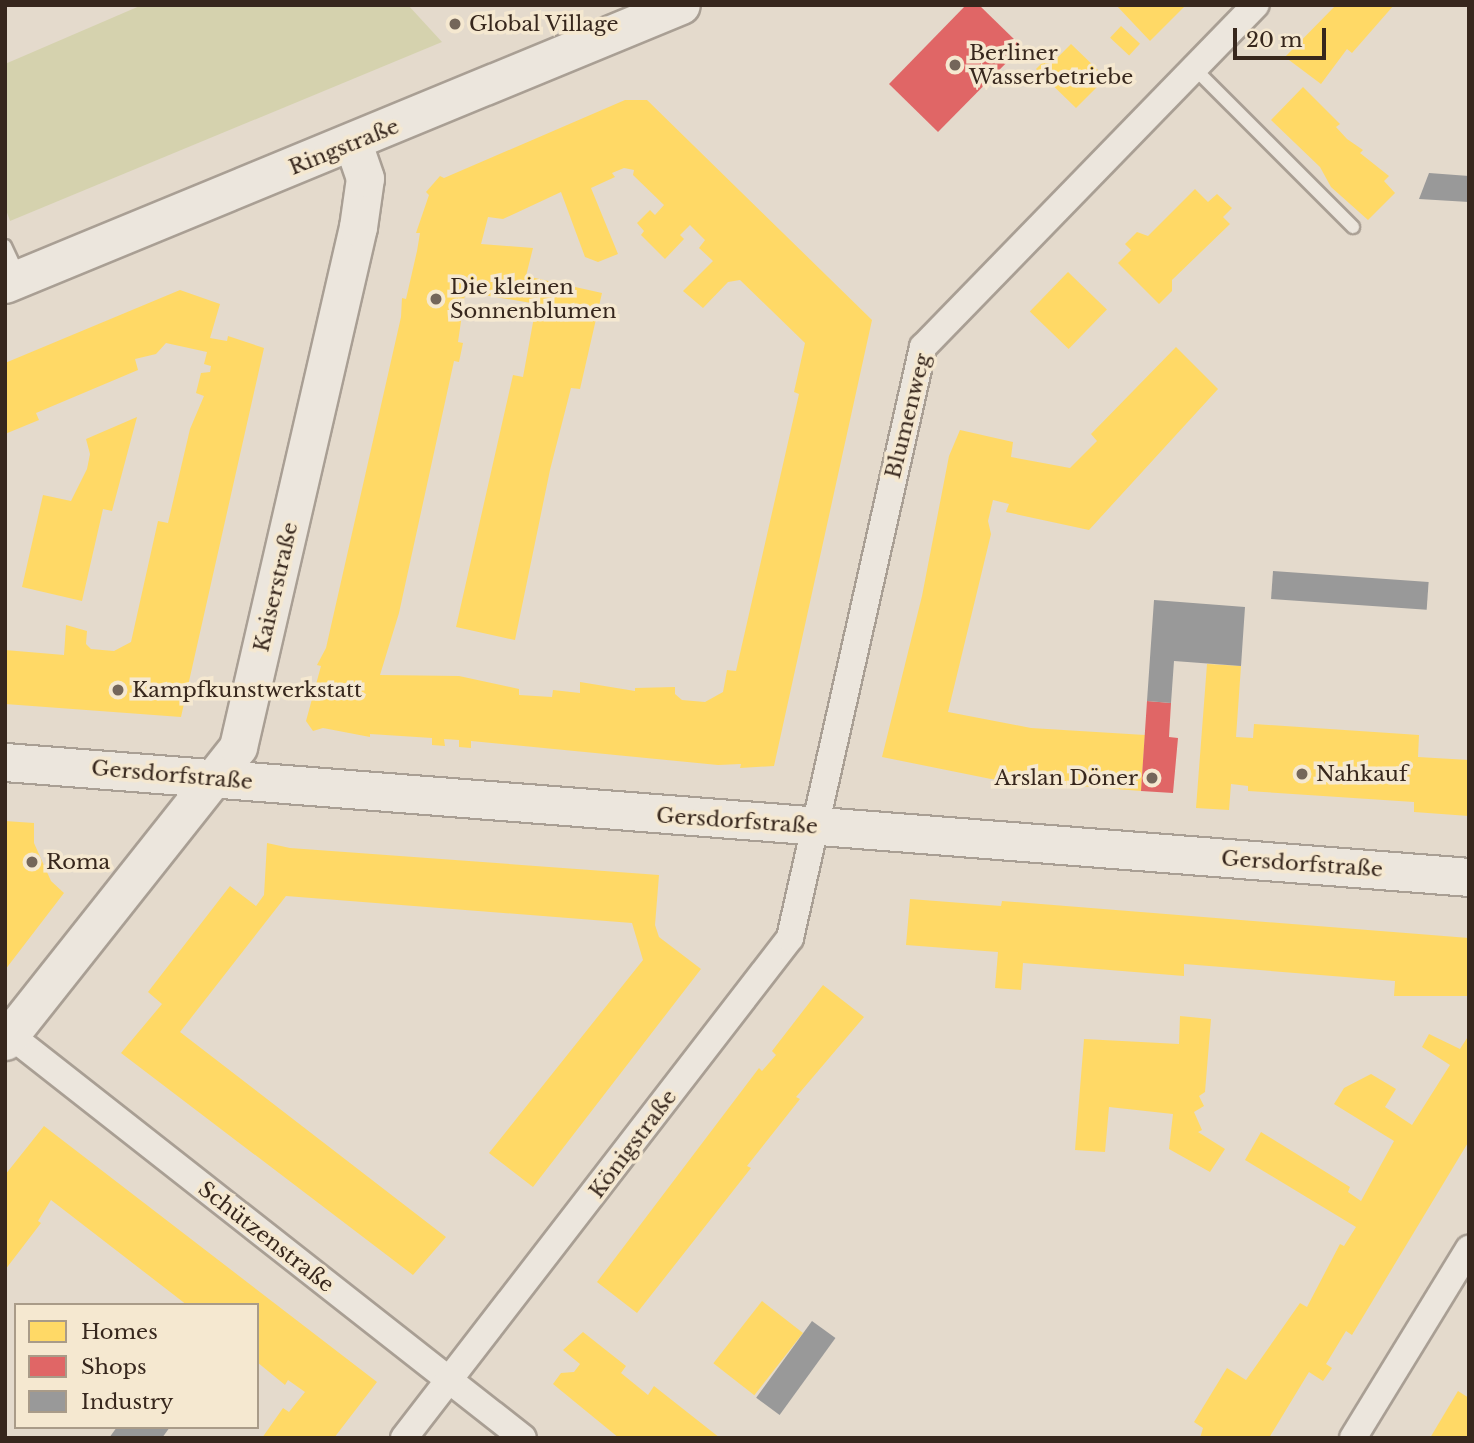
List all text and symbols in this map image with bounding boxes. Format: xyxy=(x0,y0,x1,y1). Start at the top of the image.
place label: Global Village xyxy=(469,11,619,37)
scale bar xyxy=(1236,14,1329,58)
marker: Global Village xyxy=(447,16,463,32)
text: 20 m xyxy=(1246,27,1303,53)
place label: Berliner Wasserbetriebe xyxy=(969,40,1133,90)
marker: Berliner Wasserbetriebe xyxy=(947,57,963,73)
street label: Ringstraße xyxy=(285,114,403,180)
place label: Die kleinen Sonnenblumen xyxy=(450,274,616,324)
marker: Die kleinen Sonnenblumen xyxy=(428,291,444,307)
street label: Blumenweg xyxy=(880,351,936,481)
street label: Kaiserstraße xyxy=(249,520,303,654)
place label: Kampfkunstwerkstatt xyxy=(132,677,362,703)
marker: Kampfkunstwerkstatt xyxy=(110,682,126,698)
street label: Gersdorfstraße xyxy=(90,755,254,795)
place label: Nahkauf xyxy=(1316,761,1408,787)
place label: Arslan Döner xyxy=(994,765,1138,791)
marker: Nahkauf xyxy=(1294,766,1310,782)
marker: Arslan Döner xyxy=(1144,770,1160,786)
street label: Gersdorfstraße xyxy=(655,803,819,839)
street label: Gersdorfstraße xyxy=(1220,846,1384,882)
place label: Roma xyxy=(46,849,110,875)
marker: Roma xyxy=(24,854,40,870)
street label: Königstraße xyxy=(584,1085,682,1203)
street label: Schützenstraße xyxy=(193,1176,339,1298)
legend xyxy=(14,1303,259,1429)
text: Homes xyxy=(81,1319,158,1345)
text: Shops xyxy=(81,1354,147,1380)
text: Industry xyxy=(81,1389,173,1415)

